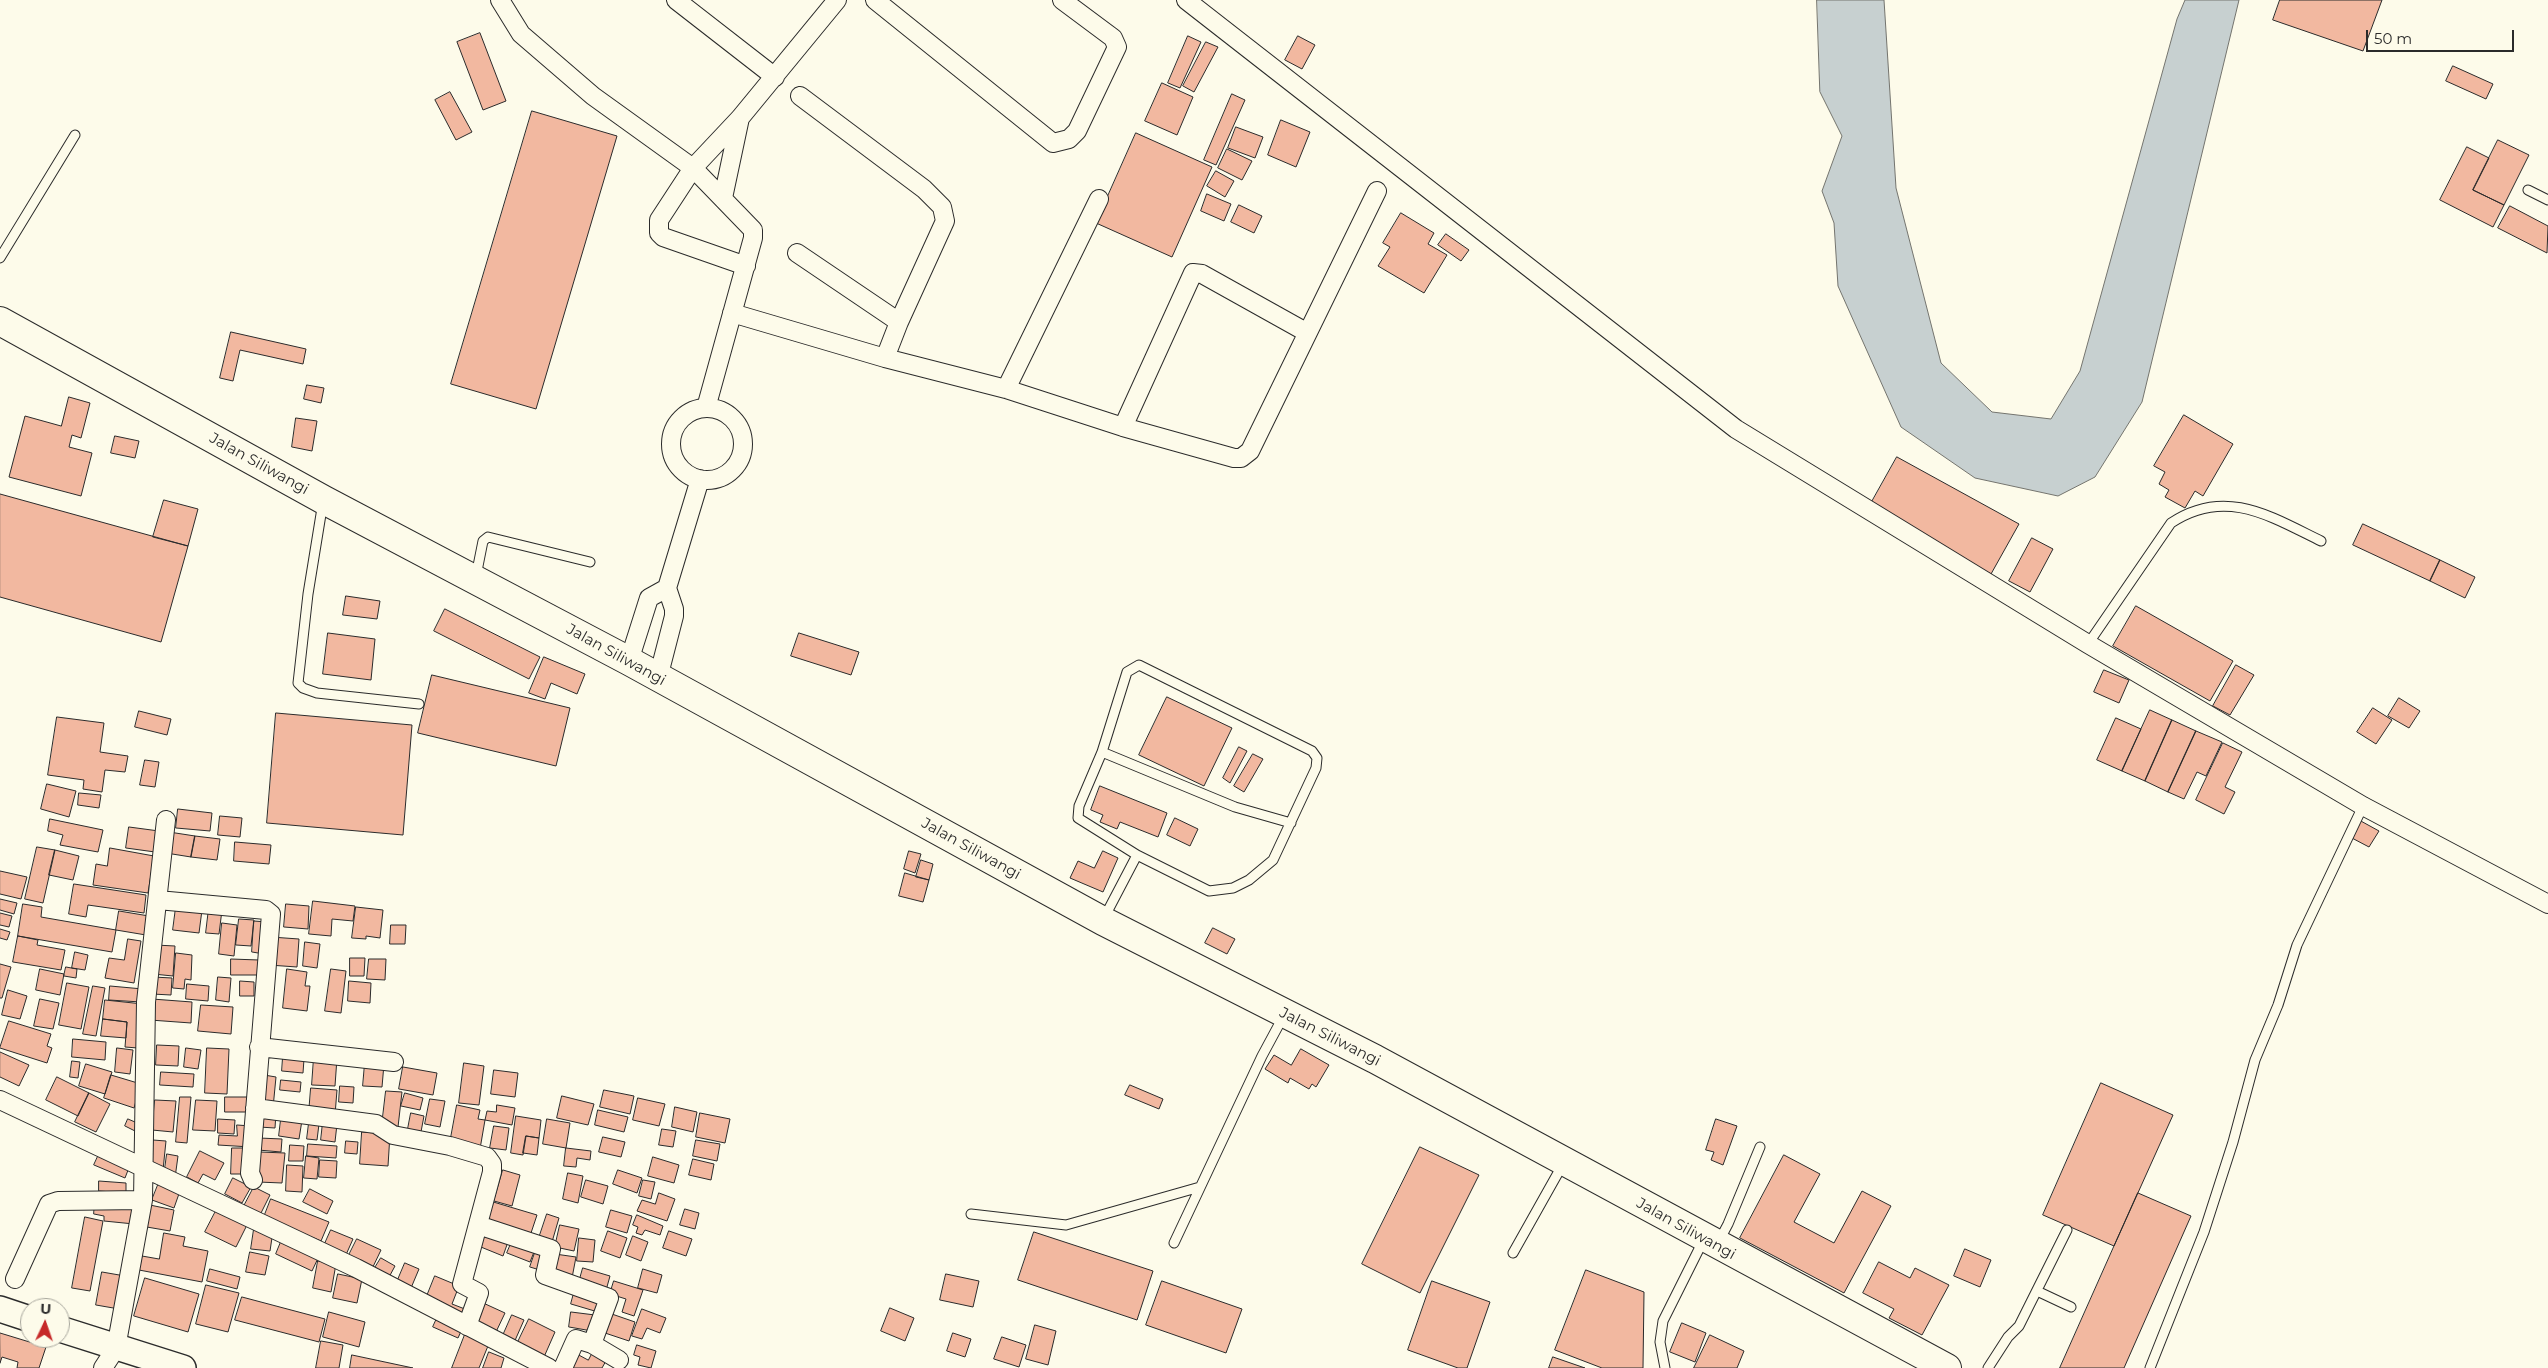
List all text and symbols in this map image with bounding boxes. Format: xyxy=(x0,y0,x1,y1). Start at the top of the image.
scale bar xyxy=(2368,20,2516,52)
text: 50 m xyxy=(2374,29,2412,48)
street label: Jalan Siliwangi xyxy=(206,429,312,499)
street label: Jalan Siliwangi xyxy=(563,620,669,690)
street label: Jalan Siliwangi xyxy=(918,814,1024,884)
street label: Jalan Siliwangi xyxy=(1277,1004,1383,1070)
street label: Jalan Siliwangi xyxy=(1633,1194,1739,1264)
north arrow xyxy=(20,1298,70,1348)
text: U xyxy=(40,1300,52,1318)

